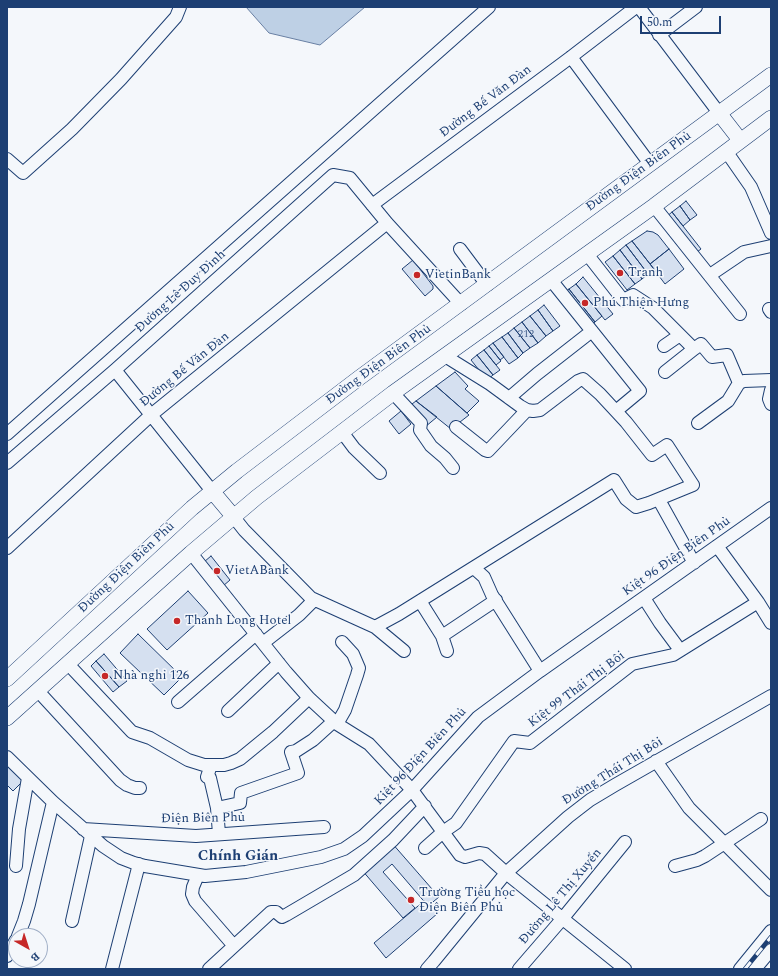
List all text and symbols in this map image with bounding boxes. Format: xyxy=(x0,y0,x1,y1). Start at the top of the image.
scale bar xyxy=(642,8,723,34)
text: 50 m xyxy=(647,13,672,32)
street label: Đường Bế Văn Đàn xyxy=(437,62,535,142)
street label: Đường Điện Biên Phủ xyxy=(583,129,695,215)
street label: Đường Lê Duy Đình xyxy=(133,247,229,337)
place label: Tranh xyxy=(628,265,663,281)
place label: VietinBank xyxy=(425,267,491,283)
marker: Tranh xyxy=(615,268,625,278)
marker: VietinBank xyxy=(412,270,422,280)
place label: Phú Thiện Hưng xyxy=(593,295,689,311)
marker: Phú Thiện Hưng xyxy=(580,298,590,308)
street label: Đường Điện Biên Phủ xyxy=(323,322,435,408)
house number: 212 xyxy=(518,328,534,342)
street label: Đường Bế Văn Đàn xyxy=(137,329,233,411)
street label: Kiệt 96 Điện Biên Phủ xyxy=(620,514,734,600)
street label: Đường Điện Biên Phủ xyxy=(75,519,179,617)
place label: VietABank xyxy=(225,563,289,579)
marker: VietABank xyxy=(212,566,222,576)
place label: Thanh Long Hotel xyxy=(185,613,291,629)
marker: Thanh Long Hotel xyxy=(172,616,182,626)
street label: Kiệt 99 Thái Thị Bôi xyxy=(526,649,628,731)
place label: Nhà nghỉ 126 xyxy=(113,668,189,684)
marker: Nhà nghỉ 126 xyxy=(100,671,110,681)
street label: Kiệt 96 Điện Biên Phủ xyxy=(372,705,470,809)
street label: Đường Thái Thị Bôi xyxy=(560,735,666,809)
street label: Điện Biên Phủ xyxy=(161,810,245,828)
street label: Đường Lê Thị Xuyến xyxy=(516,846,606,948)
district label: Chính Gián xyxy=(198,848,278,866)
place label: Trường Tiểu học Điện Biên Phủ xyxy=(419,885,515,916)
marker: Trường Tiểu học Điện Biên Phủ xyxy=(406,895,416,905)
north arrow xyxy=(8,928,48,968)
text: B xyxy=(27,948,44,966)

